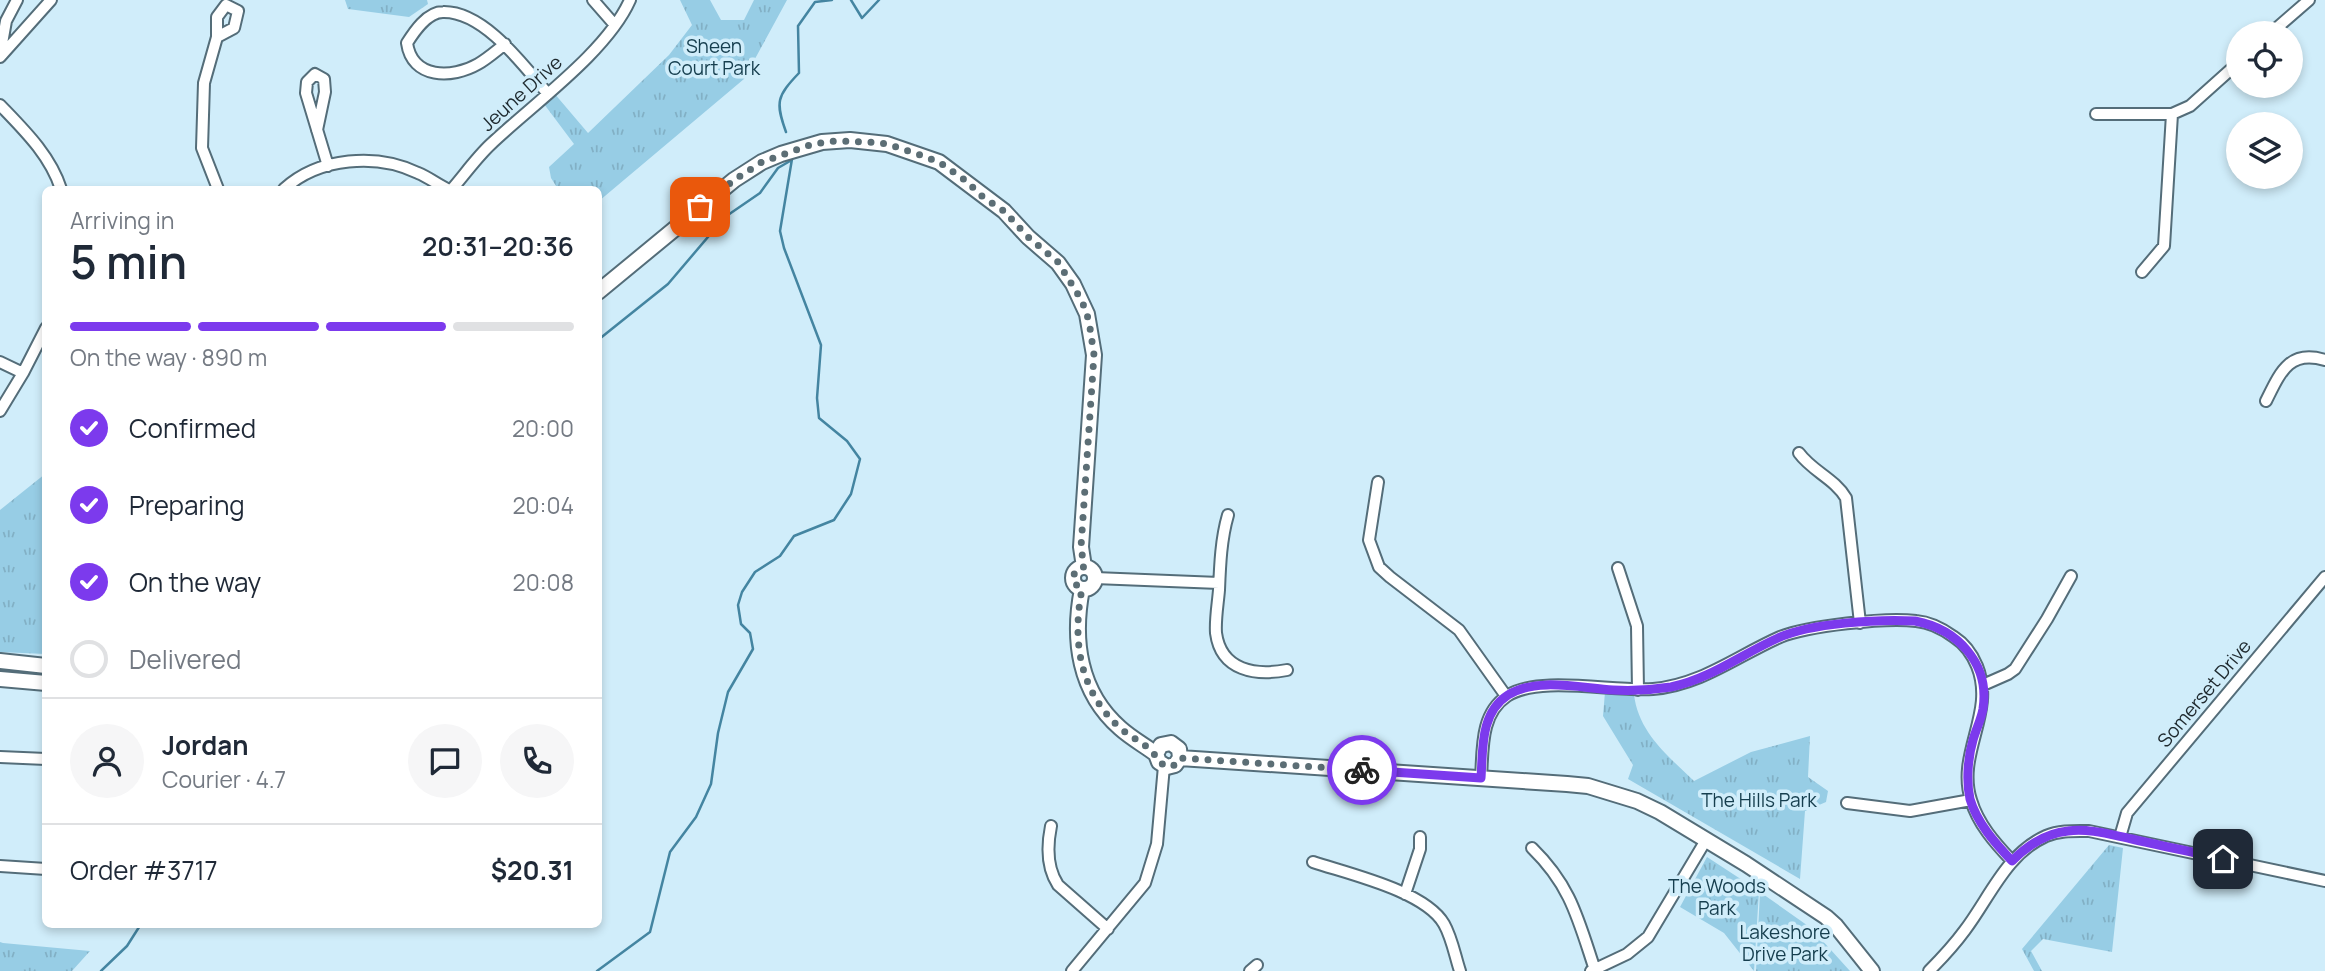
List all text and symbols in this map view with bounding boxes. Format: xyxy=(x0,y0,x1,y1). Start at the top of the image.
map controls xyxy=(2226,21,2303,189)
button: locate xyxy=(2226,21,2303,98)
park label: Sheen Court Park xyxy=(668,33,761,81)
street label: Jeune Drive xyxy=(474,49,568,137)
button: layers xyxy=(2226,112,2303,189)
pin xyxy=(670,177,730,237)
icon: bag xyxy=(681,188,719,226)
text: Arriving in xyxy=(70,204,175,236)
text: 20:31–20:36 xyxy=(422,228,574,264)
text: 5 min xyxy=(70,230,187,293)
text: On the way · 890 m xyxy=(70,341,267,373)
icon: check xyxy=(70,409,108,447)
text: Confirmed xyxy=(129,410,256,446)
text: 20:00 xyxy=(512,412,574,444)
icon: check xyxy=(70,486,108,524)
text: Preparing xyxy=(129,487,245,523)
text: 20:04 xyxy=(512,489,574,521)
icon: check xyxy=(70,563,108,601)
text: On the way xyxy=(129,564,261,600)
text: 20:08 xyxy=(513,566,574,598)
street label: Somerset Drive xyxy=(2151,634,2257,752)
text: Delivered xyxy=(129,641,241,677)
button: person xyxy=(70,724,144,798)
button: chat xyxy=(408,724,482,798)
button: phone xyxy=(500,724,574,798)
text: Jordan xyxy=(162,727,248,763)
courier xyxy=(1327,735,1397,805)
icon: bike xyxy=(1343,751,1381,789)
text: Courier · 4.7 xyxy=(162,763,286,795)
park label: The Hills Park xyxy=(1701,787,1817,813)
pin xyxy=(2193,829,2253,889)
icon: home xyxy=(2204,840,2242,878)
text: Order #3717 xyxy=(70,852,218,888)
text: $20.31 xyxy=(491,852,574,888)
park label: The Woods Park xyxy=(1668,873,1766,921)
park label: Lakeshore Drive Park xyxy=(1740,919,1830,967)

